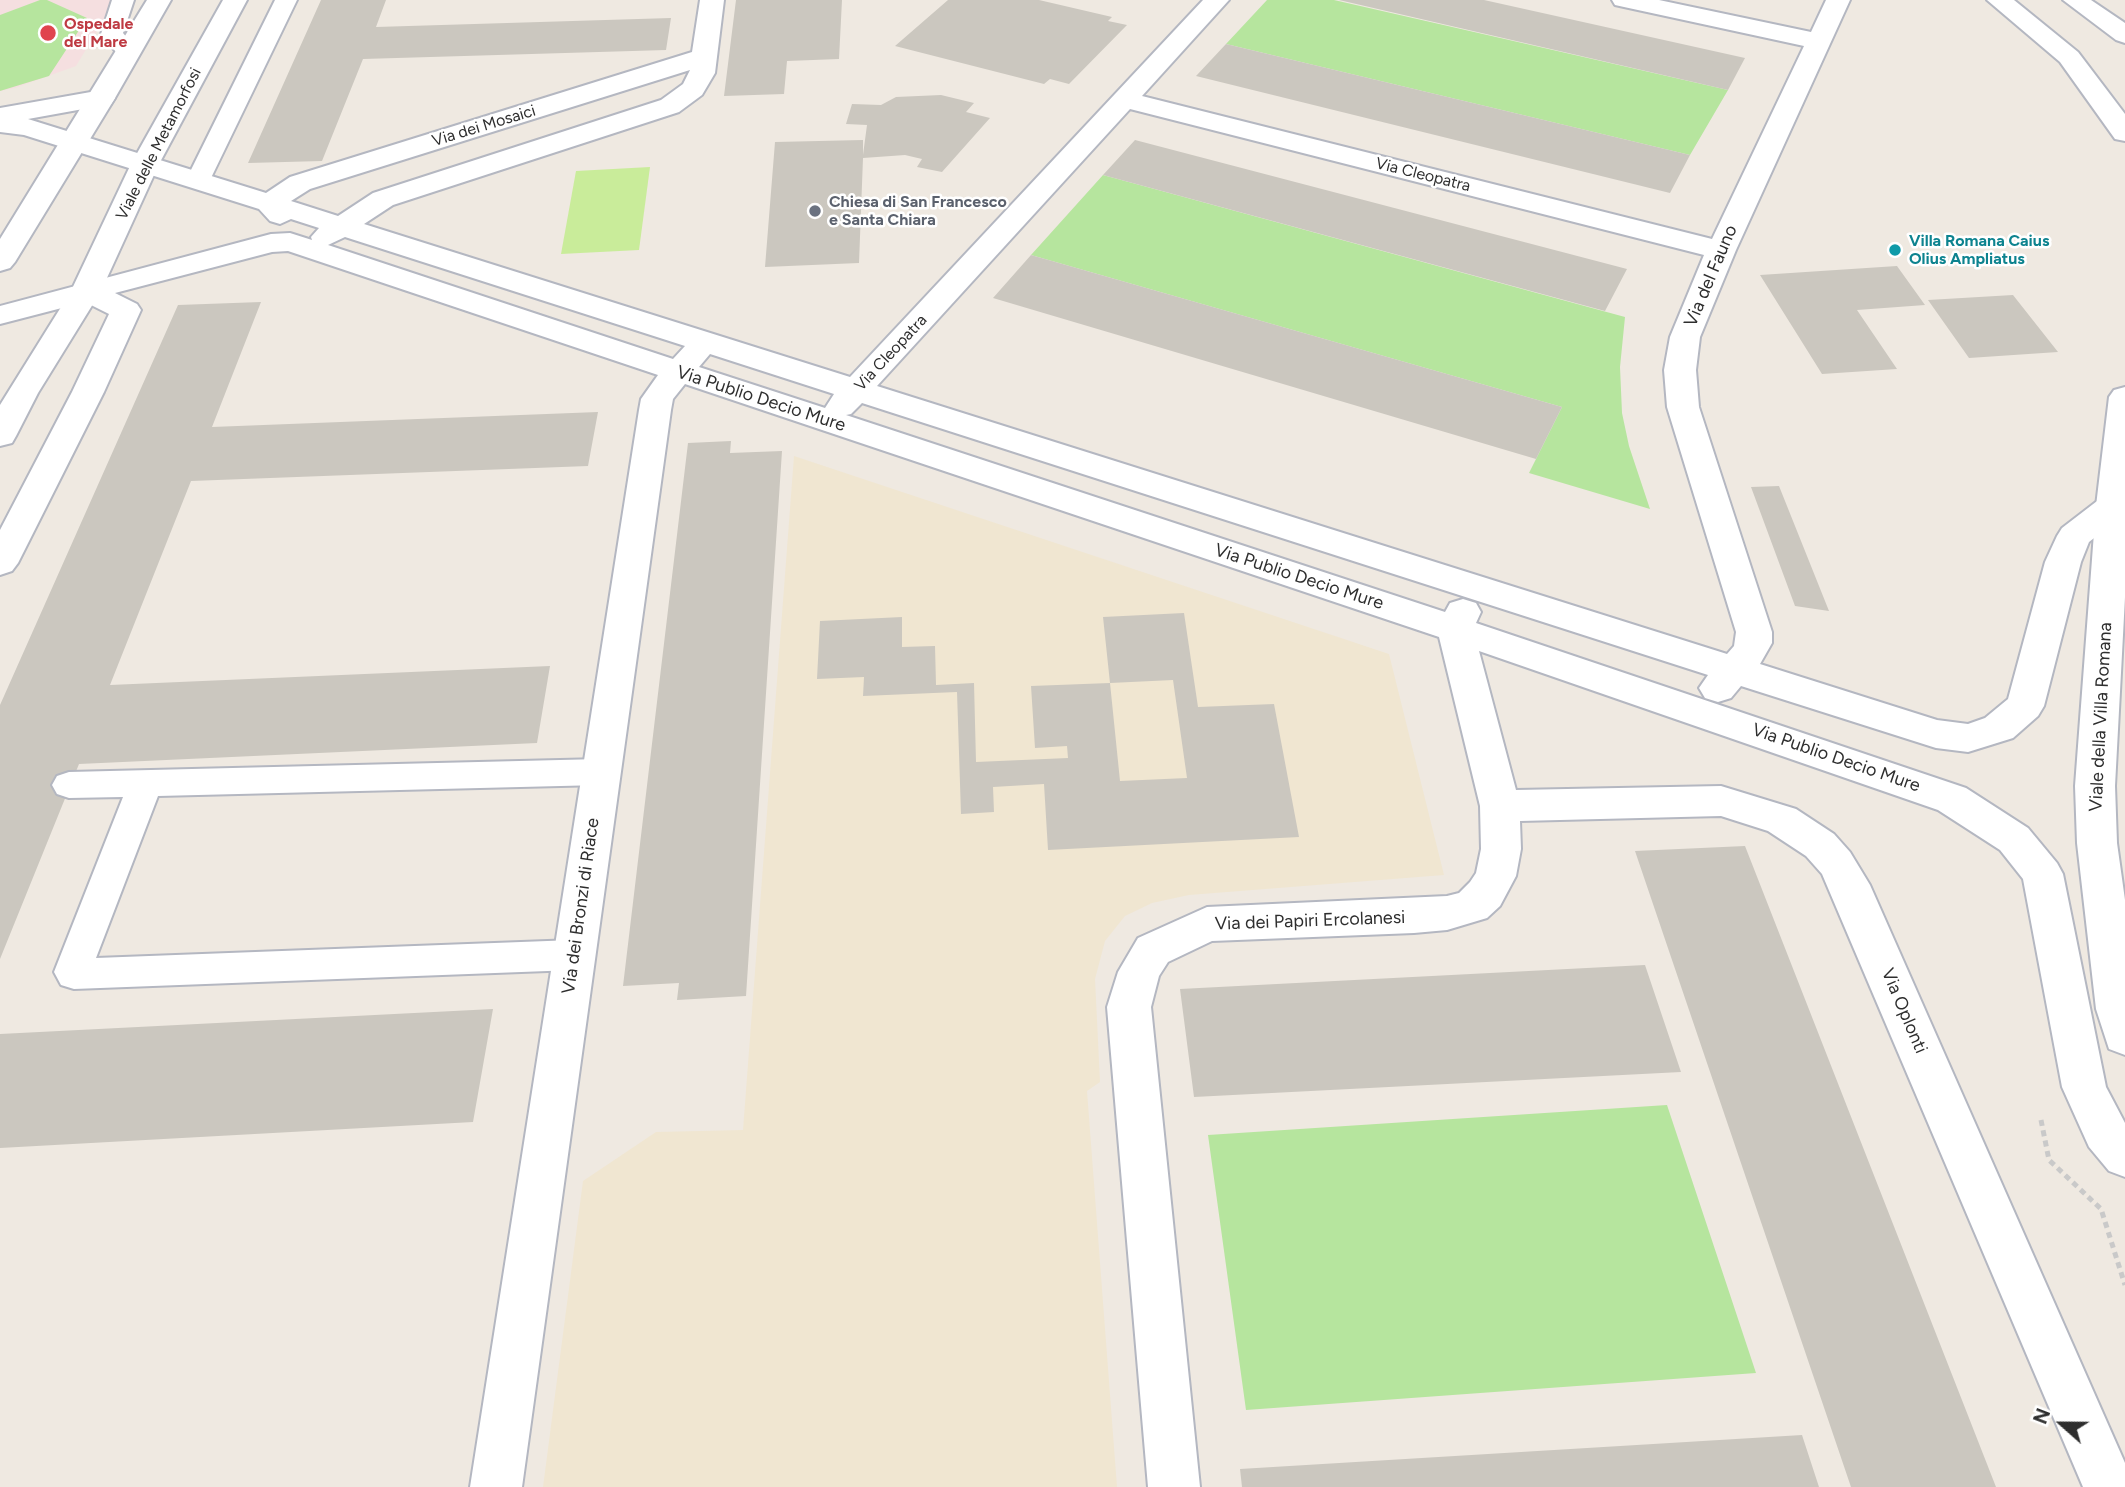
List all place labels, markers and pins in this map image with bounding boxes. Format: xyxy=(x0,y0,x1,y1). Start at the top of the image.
place label: Ospedale del Mare xyxy=(64,14,133,52)
marker: Ospedale del Mare xyxy=(38,23,58,43)
place label: Chiesa di San Francesco e Santa Chiara xyxy=(829,192,1007,230)
marker: Chiesa di San Francesco e Santa Chiara xyxy=(807,203,823,219)
place label: Villa Romana Caius Olius Ampliatus xyxy=(1909,231,2049,269)
marker: Villa Romana Caius Olius Ampliatus xyxy=(1887,242,1903,258)

